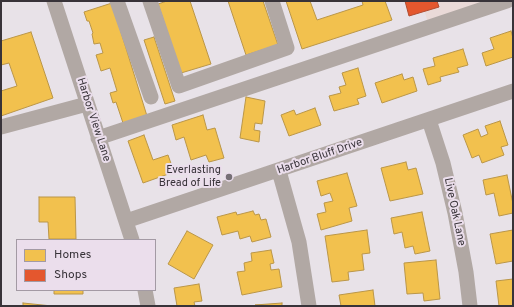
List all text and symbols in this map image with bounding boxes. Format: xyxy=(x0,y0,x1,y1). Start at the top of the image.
street label: Harbor View Lane xyxy=(73,76,113,164)
street label: Harbor Bluff Drive xyxy=(276,136,364,178)
place label: Everlasting Bread of Life xyxy=(159,164,221,190)
marker: Everlasting Bread of Life xyxy=(224,172,234,182)
street label: Live Oak Lane xyxy=(440,177,468,247)
legend xyxy=(16,239,156,291)
text: Homes xyxy=(54,247,91,263)
text: Shops xyxy=(54,267,87,283)

